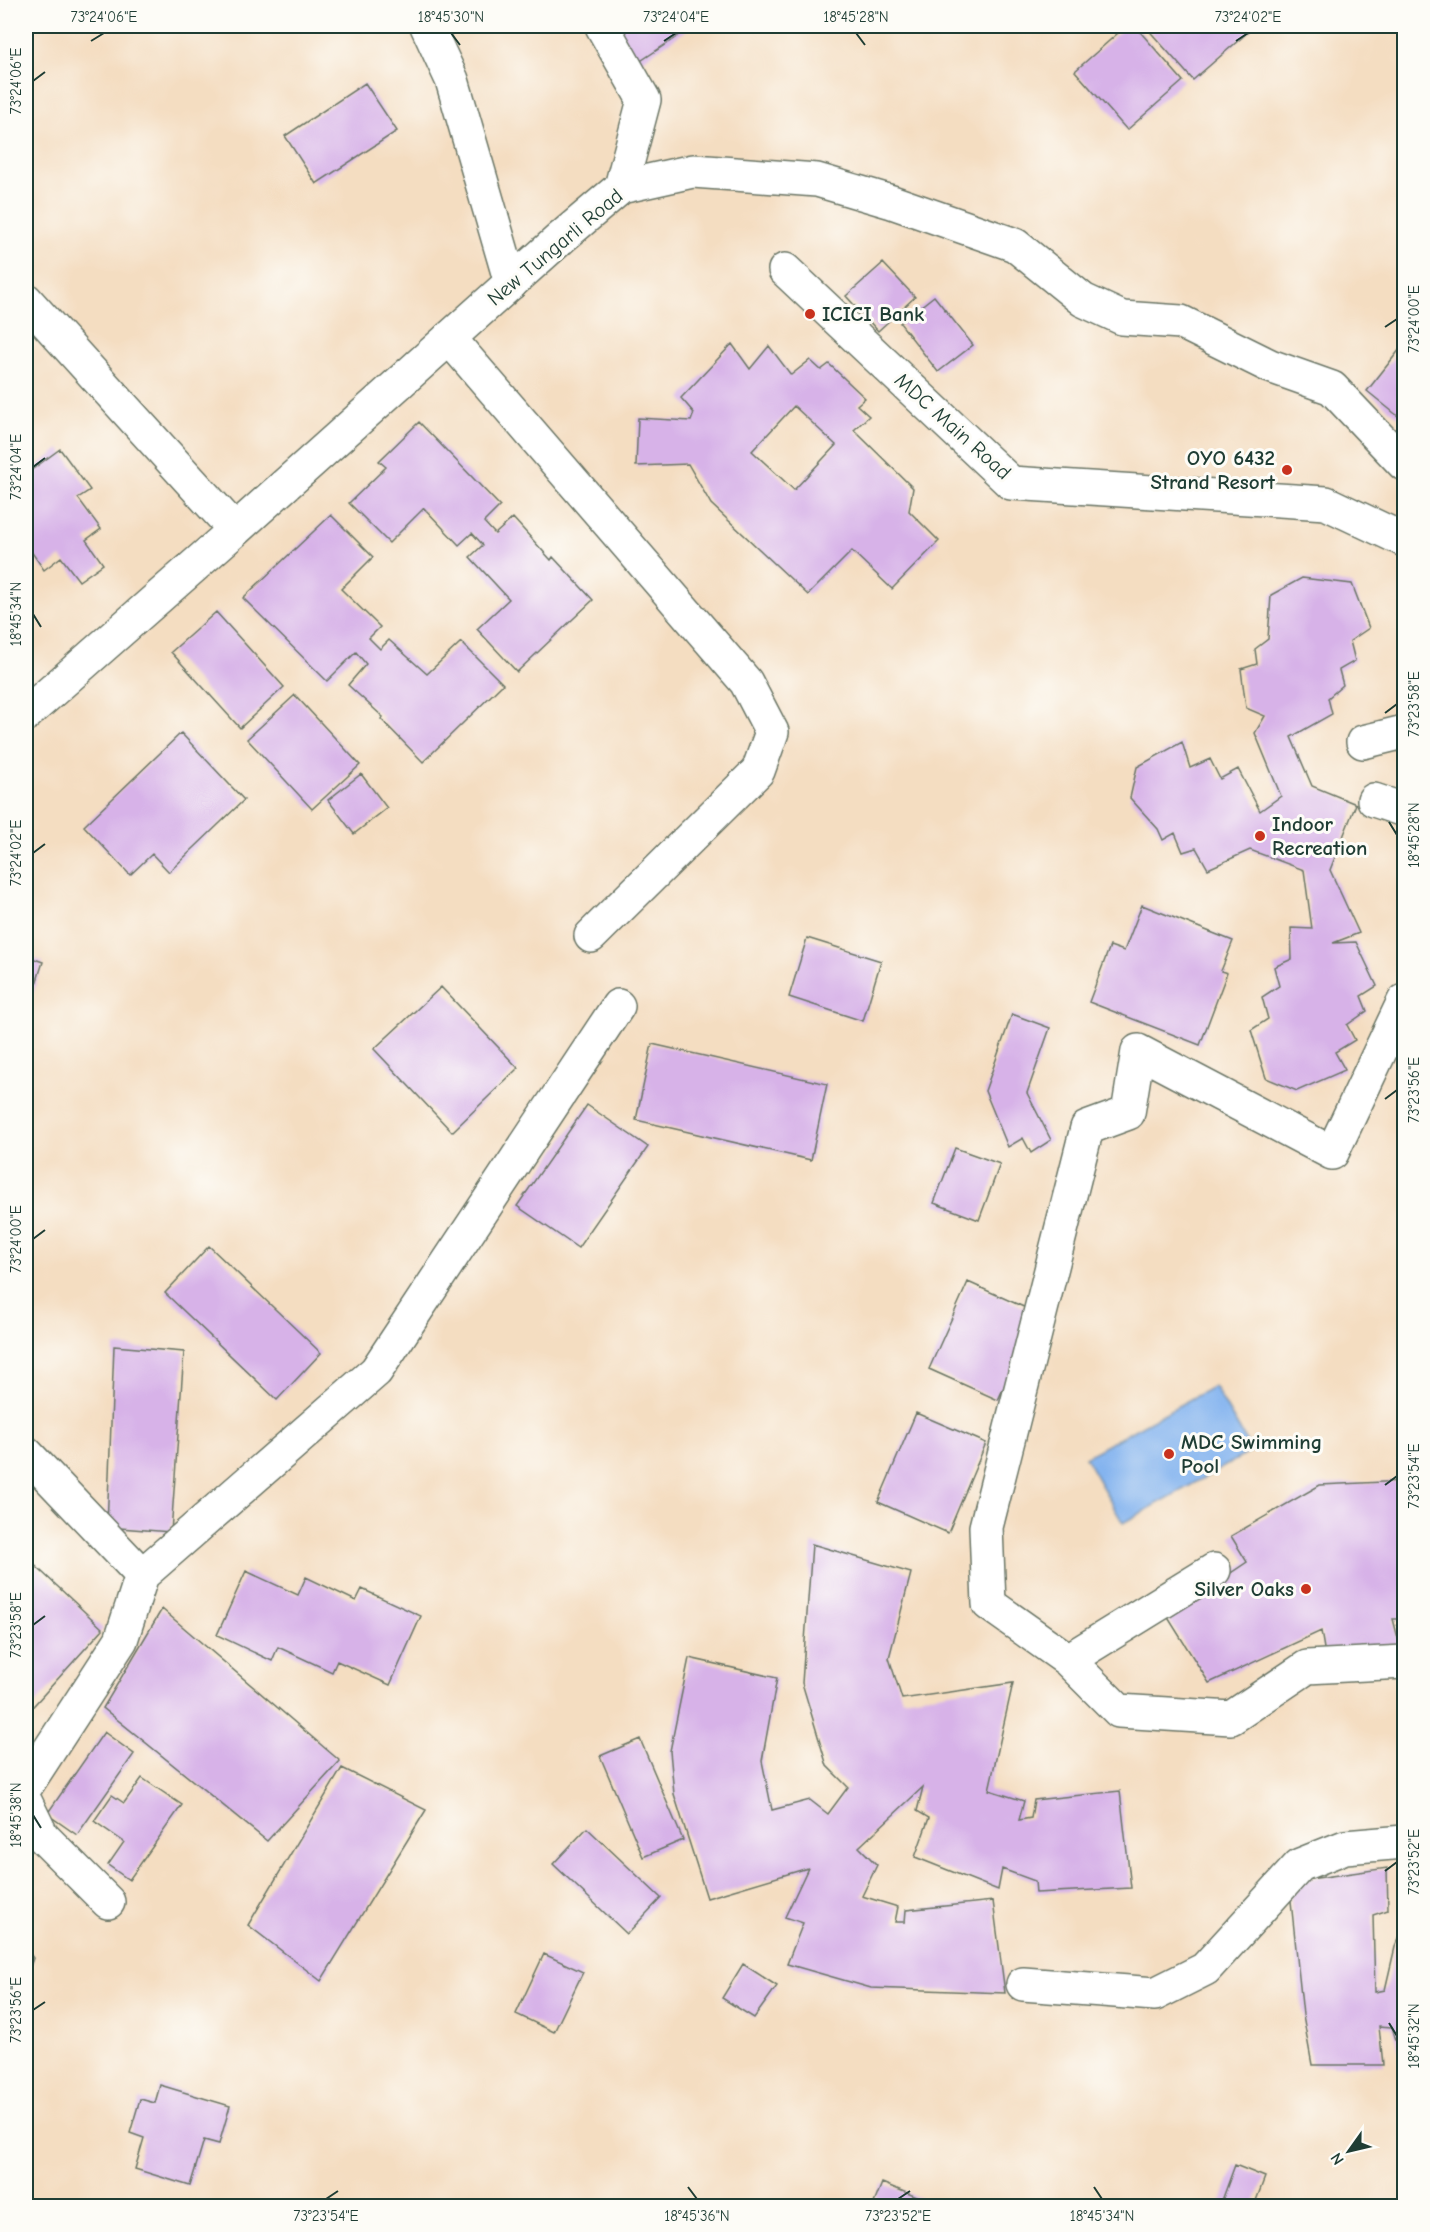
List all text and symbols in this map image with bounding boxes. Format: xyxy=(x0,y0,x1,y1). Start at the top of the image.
text: 73°24'06"E xyxy=(71,8,137,26)
text: 18°45'30"N xyxy=(418,8,484,26)
text: 73°24'04"E xyxy=(643,8,709,26)
text: 18°45'28"N xyxy=(823,8,889,26)
text: 73°24'02"E xyxy=(1215,8,1281,26)
text: 73°24'06"E xyxy=(7,48,25,114)
street label: New Tungarli Road xyxy=(482,183,628,311)
text: 73°24'00"E xyxy=(1405,285,1423,353)
place label: ICICI Bank xyxy=(822,302,925,326)
marker: ICICI Bank xyxy=(803,307,817,321)
street label: MDC Main Road xyxy=(890,368,1016,484)
text: 73°24'04"E xyxy=(7,434,25,500)
place label: OYO 6432 Strand Resort xyxy=(1151,446,1276,494)
marker: OYO 6432 Strand Resort xyxy=(1280,463,1294,477)
text: 18°45'34"N xyxy=(7,582,25,646)
text: 73°23'58"E xyxy=(1405,671,1423,737)
text: 18°45'28"N xyxy=(1405,802,1423,868)
place label: Indoor Recreation xyxy=(1272,812,1368,860)
text: 73°24'02"E xyxy=(7,820,25,886)
marker: Indoor Recreation xyxy=(1253,829,1267,843)
text: 73°23'56"E xyxy=(1405,1057,1423,1123)
text: 73°24'00"E xyxy=(7,1205,25,1273)
place label: MDC Swimming Pool xyxy=(1181,1430,1322,1478)
text: 73°23'54"E xyxy=(1405,1443,1423,1509)
marker: MDC Swimming Pool xyxy=(1162,1447,1176,1461)
place label: Silver Oaks xyxy=(1194,1577,1294,1601)
marker: Silver Oaks xyxy=(1299,1582,1313,1596)
text: 73°23'58"E xyxy=(7,1592,25,1658)
text: 18°45'38"N xyxy=(7,1782,25,1848)
text: 73°23'52"E xyxy=(1405,1829,1423,1895)
text: 73°23'56"E xyxy=(7,1977,25,2043)
text: 18°45'32"N xyxy=(1405,2003,1423,2069)
north arrow xyxy=(1319,2121,1379,2181)
text: N xyxy=(1327,2149,1348,2168)
text: 73°23'54"E xyxy=(293,2207,359,2225)
text: 18°45'36"N xyxy=(664,2207,730,2225)
text: 73°23'52"E xyxy=(865,2207,931,2225)
text: 18°45'34"N xyxy=(1070,2207,1134,2225)

